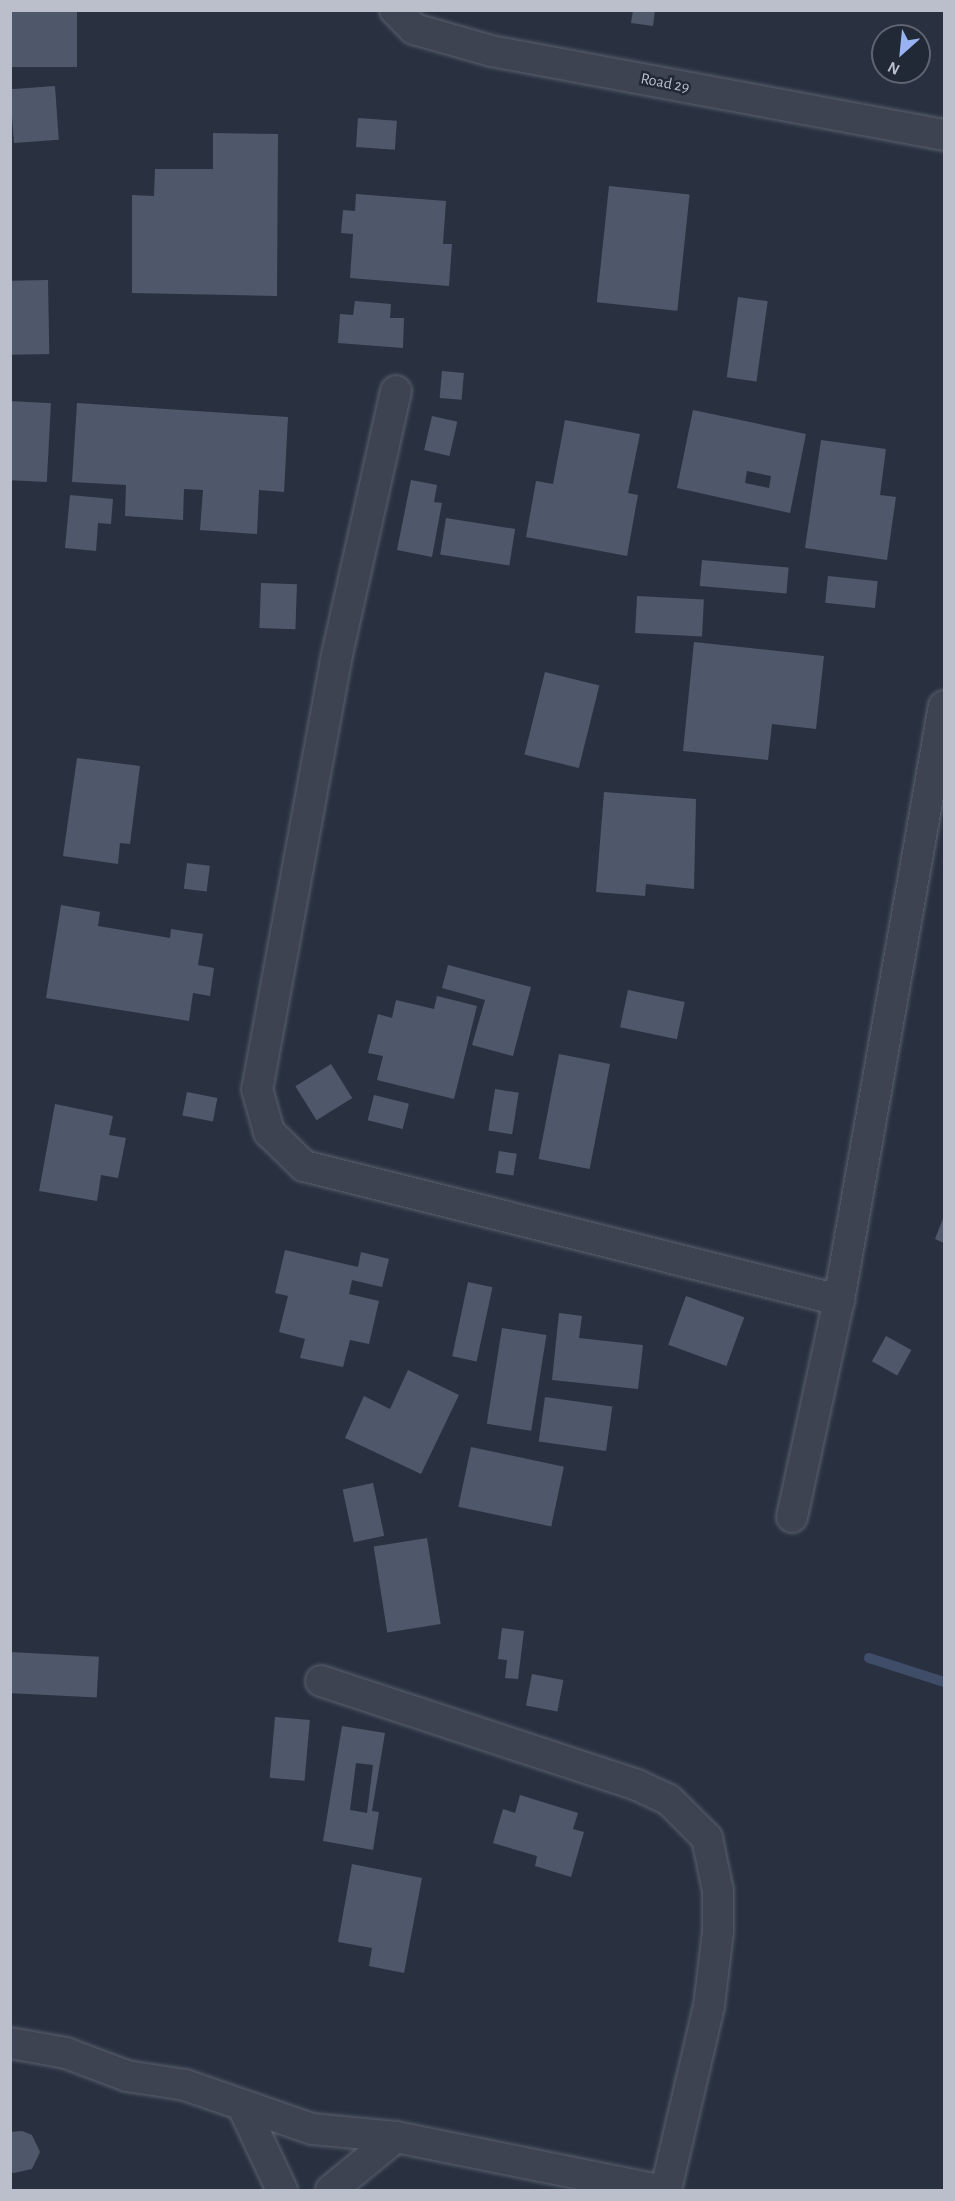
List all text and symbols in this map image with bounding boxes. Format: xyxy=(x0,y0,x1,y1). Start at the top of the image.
north arrow xyxy=(871,24,931,84)
text: N xyxy=(885,59,902,78)
street label: Road 29 xyxy=(639,69,691,97)

